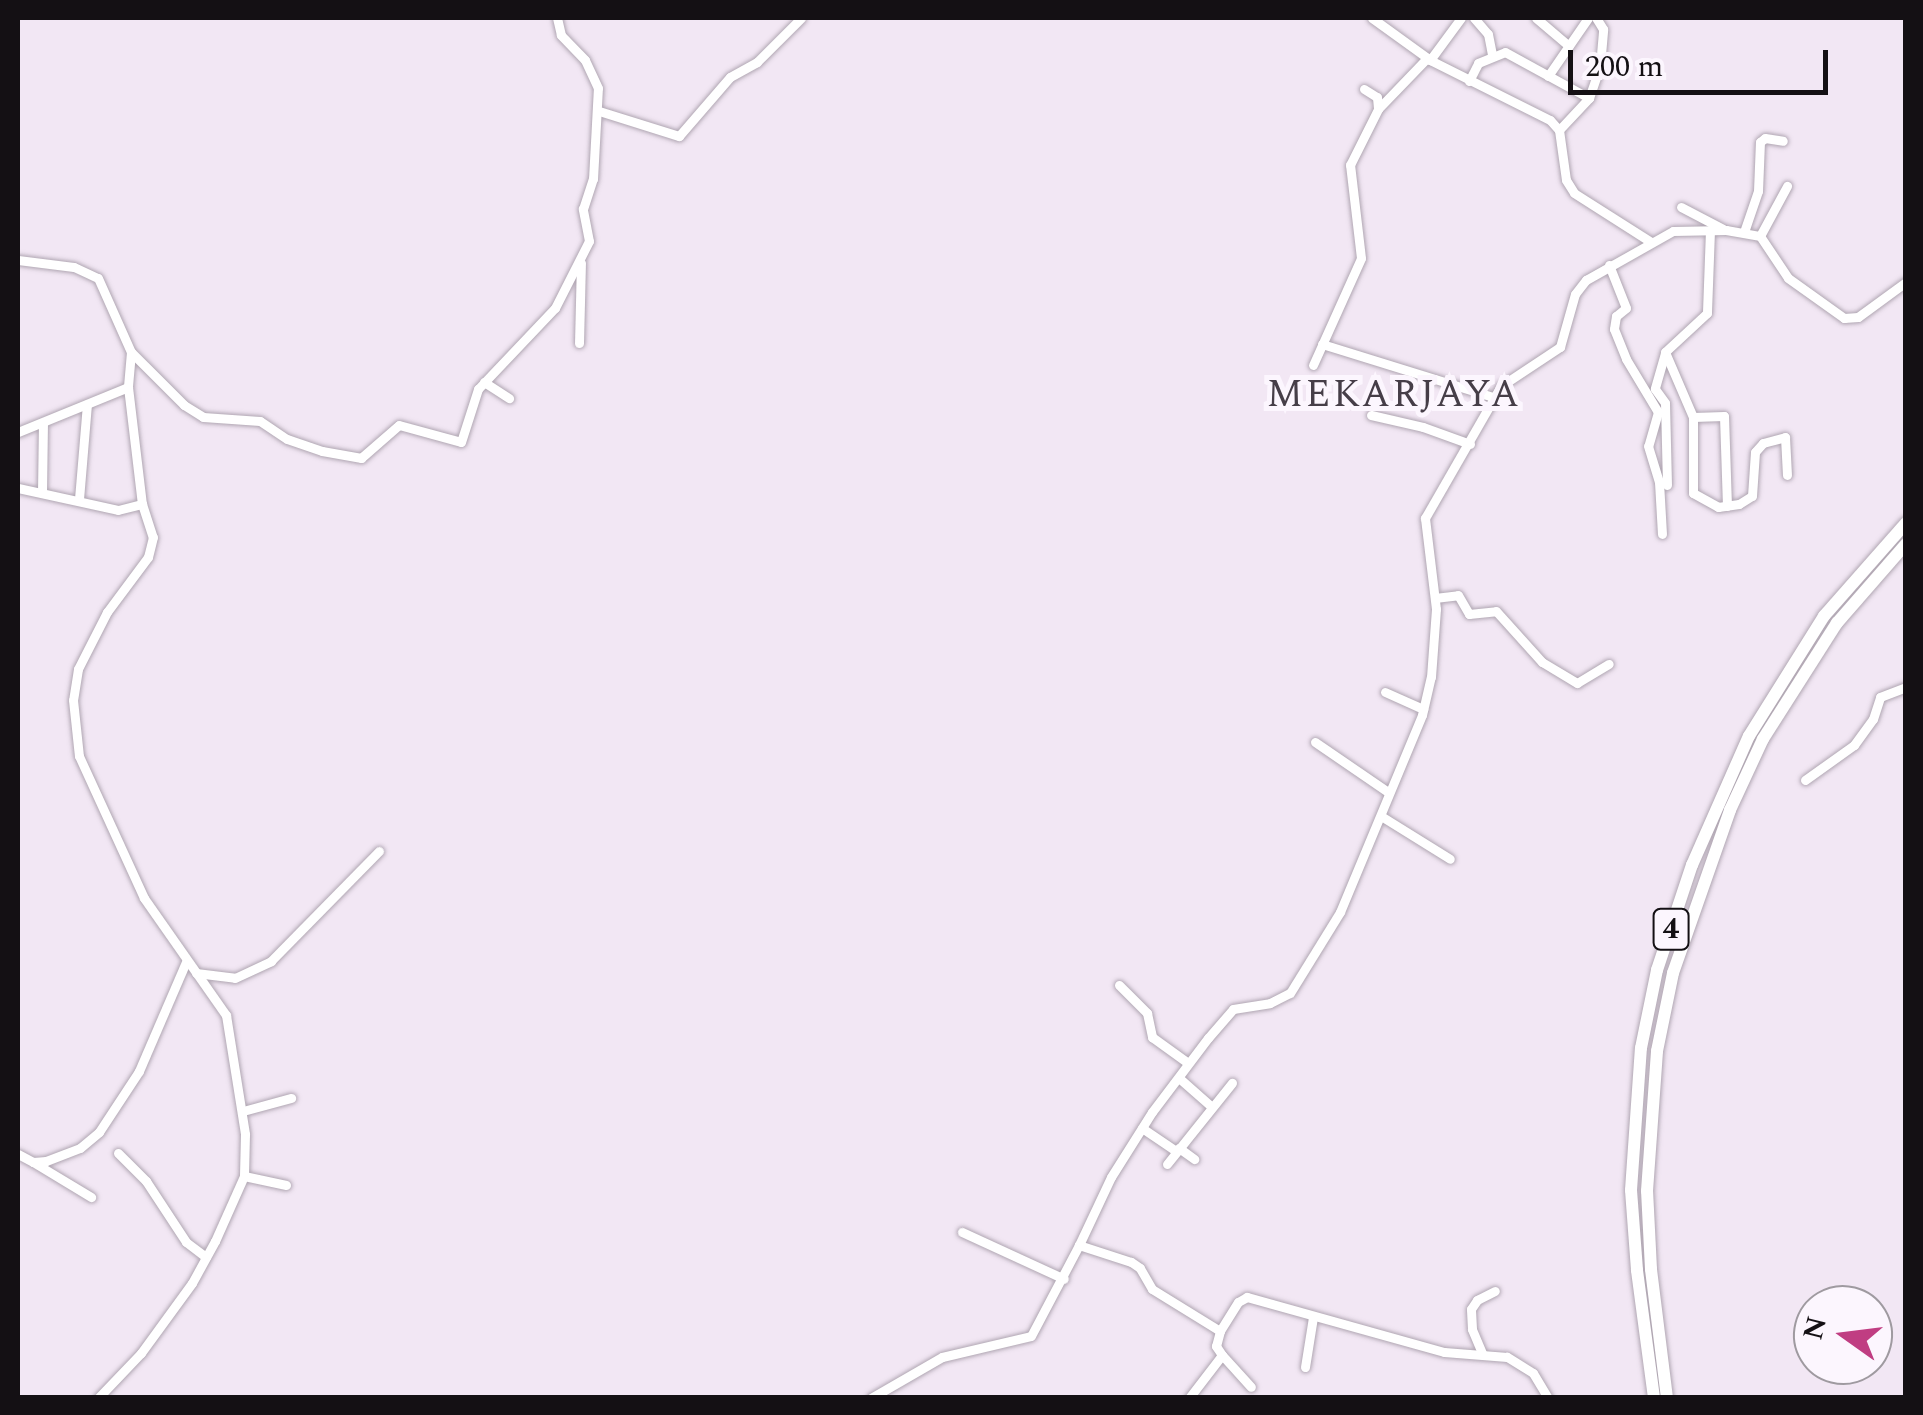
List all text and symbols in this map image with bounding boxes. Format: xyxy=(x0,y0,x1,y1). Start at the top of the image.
scale bar xyxy=(1573,30,1833,92)
text: 200 m xyxy=(1585,44,1663,90)
district label: MEKARJAYA xyxy=(1266,373,1522,419)
road number: 4 xyxy=(1651,904,1691,954)
north arrow xyxy=(1793,1285,1893,1385)
text: N xyxy=(1792,1312,1839,1344)

